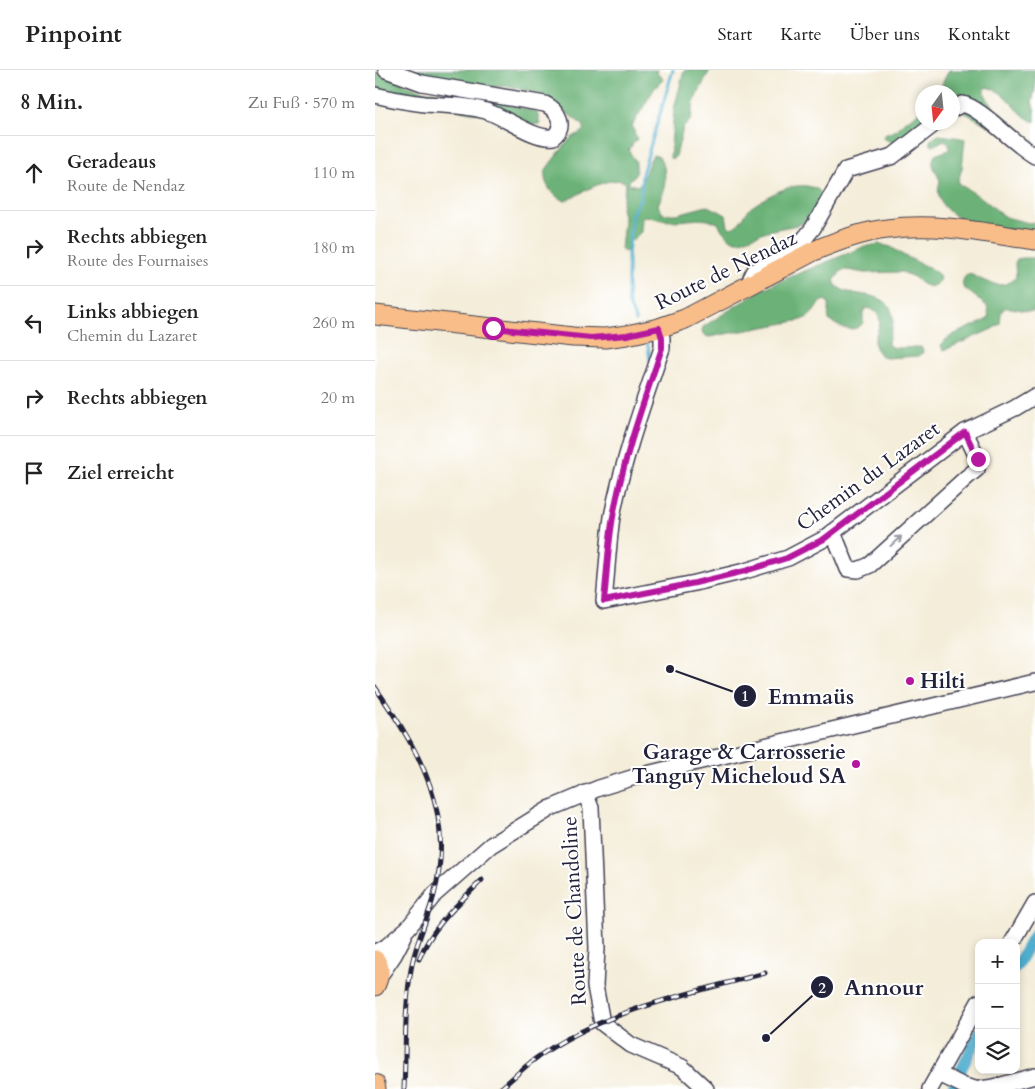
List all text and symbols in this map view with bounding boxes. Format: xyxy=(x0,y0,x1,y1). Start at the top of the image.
text: Pinpoint xyxy=(25,18,122,51)
text: Start xyxy=(717,22,752,47)
text: Karte xyxy=(780,22,822,47)
text: Über uns xyxy=(850,22,920,47)
text: Kontakt xyxy=(948,22,1010,47)
north arrow xyxy=(915,85,960,130)
text: 8 Min. xyxy=(20,88,83,117)
text: Zu Fuß · 570 m xyxy=(248,92,355,114)
text: Geradeaus xyxy=(67,149,156,175)
icon: ahead xyxy=(20,159,48,187)
text: 110 m xyxy=(313,162,355,184)
text: Route de Nendaz xyxy=(67,175,185,197)
street label: Route de Nendaz xyxy=(650,223,803,317)
text: Rechts abbiegen xyxy=(67,224,208,250)
icon: right xyxy=(20,234,48,262)
text: 180 m xyxy=(313,237,355,259)
text: Route des Fournaises xyxy=(67,250,208,272)
text: Links abbiegen xyxy=(67,299,199,325)
icon: left xyxy=(20,309,48,337)
text: 260 m xyxy=(313,312,355,334)
route start xyxy=(482,317,505,340)
text: Chemin du Lazaret xyxy=(67,325,197,347)
icon: right xyxy=(20,384,48,412)
text: Rechts abbiegen xyxy=(67,385,208,411)
text: 20 m xyxy=(321,387,355,409)
street label: Chemin du Lazaret xyxy=(791,414,946,538)
route end xyxy=(967,448,990,471)
icon: arrive xyxy=(20,459,48,487)
text: Ziel erreicht xyxy=(67,460,174,486)
one-way arrow xyxy=(890,535,903,547)
place label: Hilti xyxy=(920,667,966,696)
marker: Hilti xyxy=(904,675,916,687)
callout: Emmaüs xyxy=(732,678,864,715)
text: Emmaüs xyxy=(768,682,854,712)
text: 1 xyxy=(741,686,749,706)
place label: Garage & Carrosserie Tanguy Micheloud SA xyxy=(632,738,846,791)
marker: Garage & Carrosserie Tanguy Micheloud SA xyxy=(850,758,862,770)
street label: Route de Chandoline xyxy=(555,816,594,1006)
map controls xyxy=(975,939,1020,1074)
button: + xyxy=(975,939,1020,984)
callout: Annour xyxy=(809,969,933,1006)
text: Annour xyxy=(844,973,924,1003)
text: 2 xyxy=(818,978,826,998)
button: − xyxy=(975,984,1020,1029)
button: layers xyxy=(975,1029,1020,1074)

